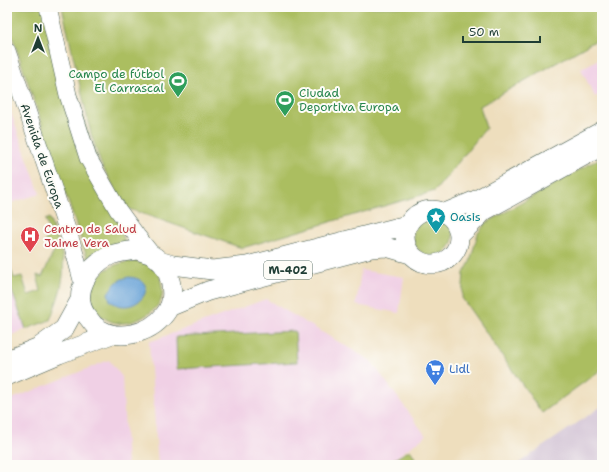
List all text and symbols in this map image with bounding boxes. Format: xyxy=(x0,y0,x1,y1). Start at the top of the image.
north arrow xyxy=(18,18,58,58)
scale bar xyxy=(463,18,540,44)
text: N xyxy=(34,21,43,36)
text: 50 m xyxy=(469,24,499,40)
place label: Campo de fútbol El Carrascal xyxy=(68,66,164,96)
sports icon: Campo de fútbol El Carrascal xyxy=(167,70,189,98)
place label: Ciudad Deportiva Europa xyxy=(299,85,400,115)
sports icon: Ciudad Deportiva Europa xyxy=(274,89,296,117)
street label: Avenida de Europa xyxy=(17,101,68,211)
place icon: Oasis xyxy=(425,206,447,234)
place label: Oasis xyxy=(450,209,481,225)
place label: Centro de Salud Jaime Vera xyxy=(44,221,137,251)
hospital icon: Centro de Salud Jaime Vera xyxy=(19,225,41,253)
road number: M-402 xyxy=(264,261,312,279)
supermarket icon: Lidl xyxy=(424,358,446,386)
place label: Lidl xyxy=(449,361,470,377)

